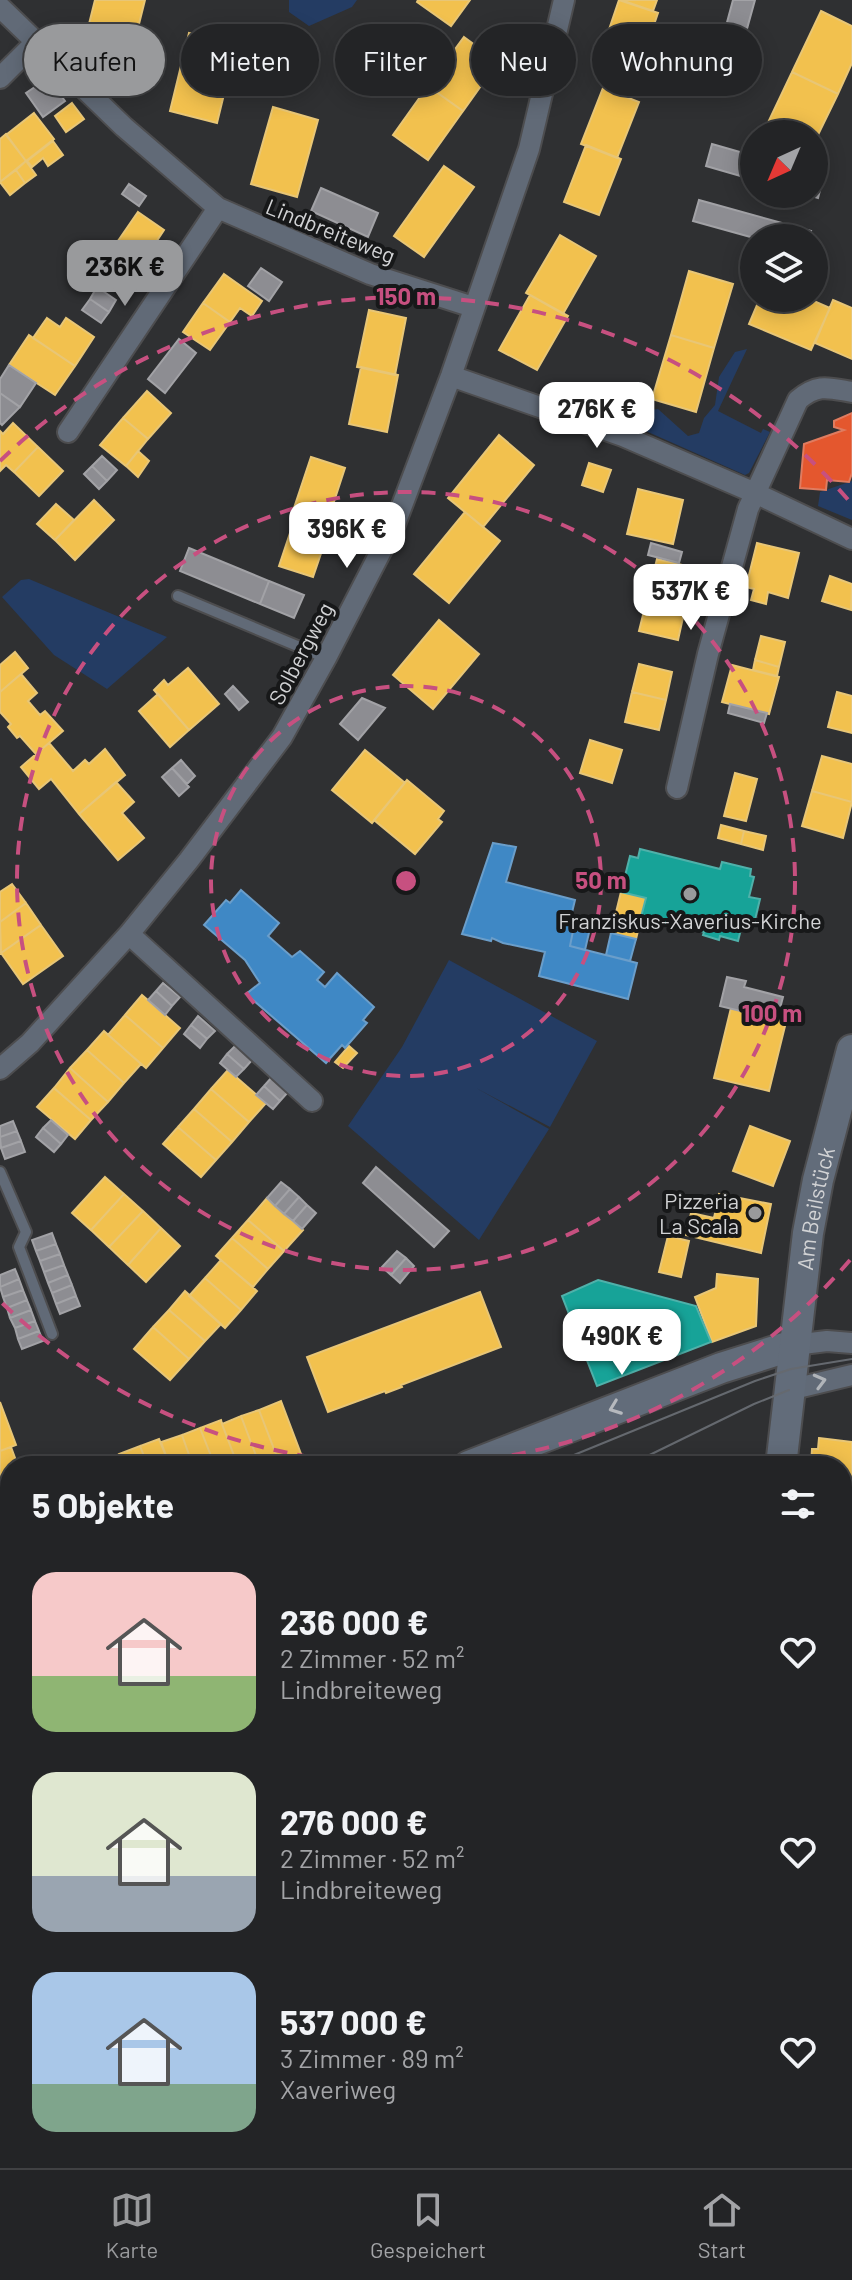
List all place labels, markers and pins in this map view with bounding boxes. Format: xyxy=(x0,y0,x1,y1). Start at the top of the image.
pin: 236K € xyxy=(60,240,190,308)
pin: 276K € xyxy=(532,382,662,450)
pin: 396K € xyxy=(282,502,412,570)
pin: 537K € xyxy=(626,564,756,632)
centre of rings xyxy=(392,867,420,895)
marker: Franziskus-Xaverius-Kirche xyxy=(681,885,699,903)
place label: Franziskus-Xaverius-Kirche xyxy=(558,907,822,933)
place label: Pizzeria La Scala xyxy=(659,1187,739,1238)
marker: Pizzeria La Scala xyxy=(746,1204,764,1222)
pin: 490K € xyxy=(557,1309,687,1377)

